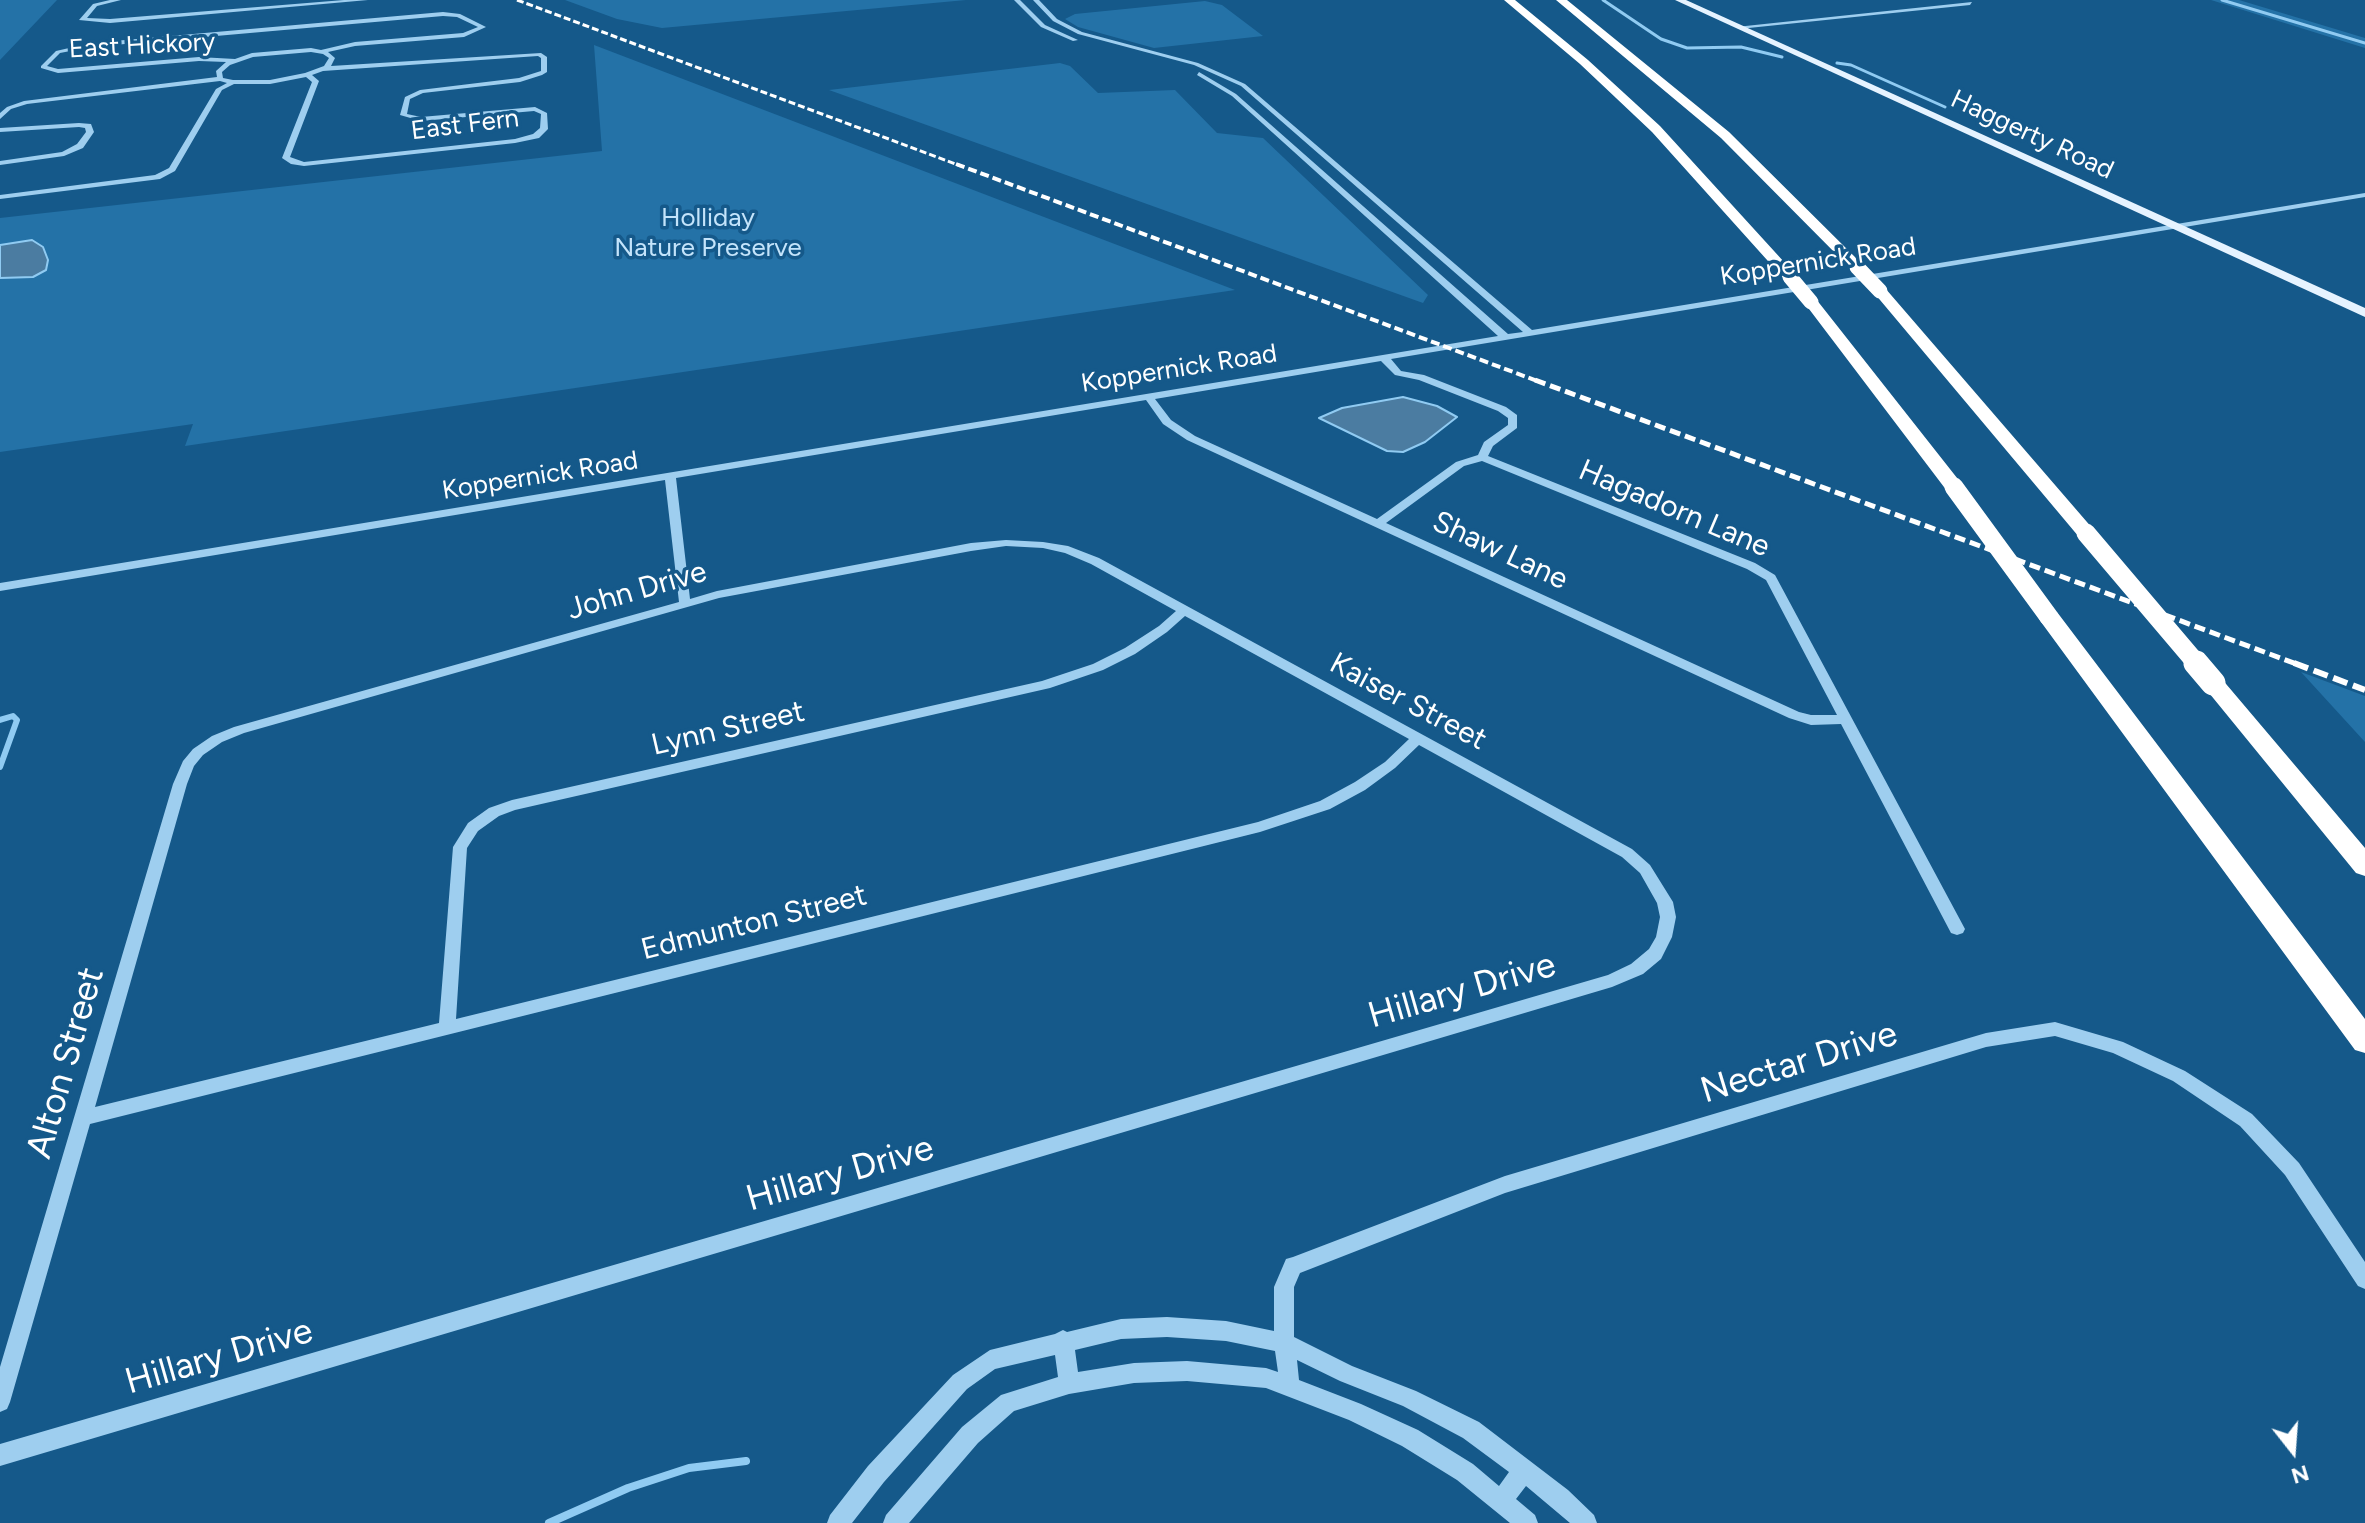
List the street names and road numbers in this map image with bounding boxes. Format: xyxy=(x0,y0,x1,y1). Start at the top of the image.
street label: East Hickory xyxy=(68,27,216,65)
street label: Haggerty Road xyxy=(1946,84,2118,186)
street label: East Fern xyxy=(409,103,521,147)
street label: Koppernick Road xyxy=(1718,231,1918,293)
street label: Koppernick Road xyxy=(1079,338,1279,400)
street label: Koppernick Road xyxy=(440,445,640,507)
street label: Hagadorn Lane xyxy=(1573,453,1775,565)
street label: Shaw Lane xyxy=(1427,504,1573,598)
street label: John Drive xyxy=(563,554,711,628)
street label: Kaiser Street xyxy=(1324,646,1492,758)
street label: Lynn Street xyxy=(648,694,808,764)
street label: Edmunton Street xyxy=(637,878,871,968)
street label: Hillary Drive xyxy=(1363,944,1561,1038)
street label: Alton Street xyxy=(18,963,114,1163)
street label: Nectar Drive xyxy=(1696,1013,1902,1113)
street label: Hillary Drive xyxy=(741,1127,939,1221)
street label: Hillary Drive xyxy=(120,1310,318,1404)

